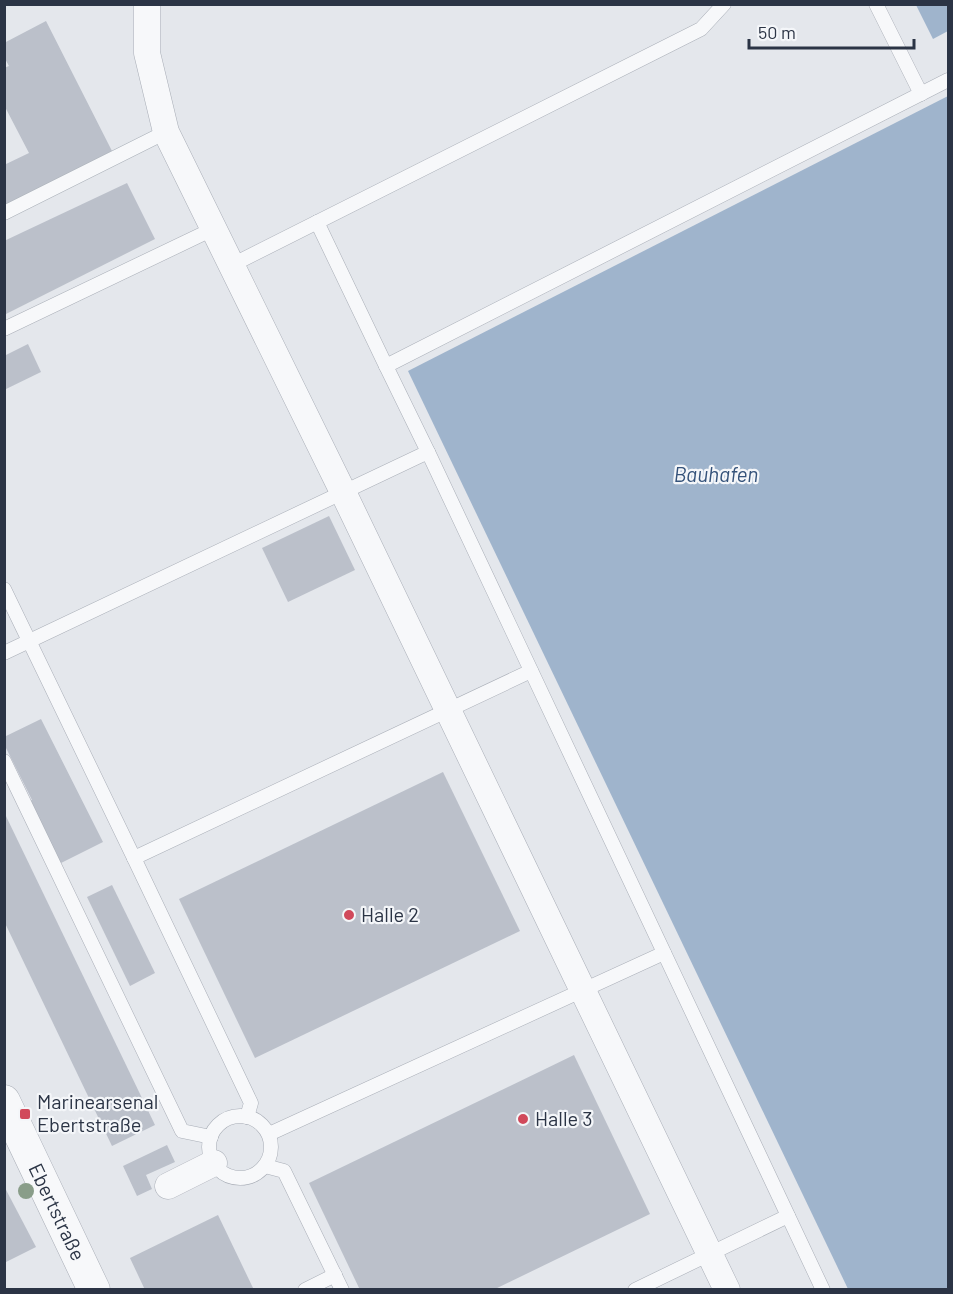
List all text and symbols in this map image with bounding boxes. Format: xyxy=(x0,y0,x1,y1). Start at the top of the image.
scale bar xyxy=(749,12,914,50)
text: 50 m xyxy=(758,21,796,43)
water label: Bauhafen xyxy=(674,461,758,486)
place label: Halle 2 xyxy=(361,902,419,926)
marker: Halle 2 xyxy=(342,908,356,922)
place label: Marinearsenal Ebertstraße xyxy=(37,1089,158,1136)
place label: Halle 3 xyxy=(535,1106,592,1130)
marker: Marinearsenal Ebertstraße xyxy=(18,1107,32,1121)
marker: Halle 3 xyxy=(516,1112,530,1126)
street label: Ebertstraße xyxy=(24,1159,91,1264)

